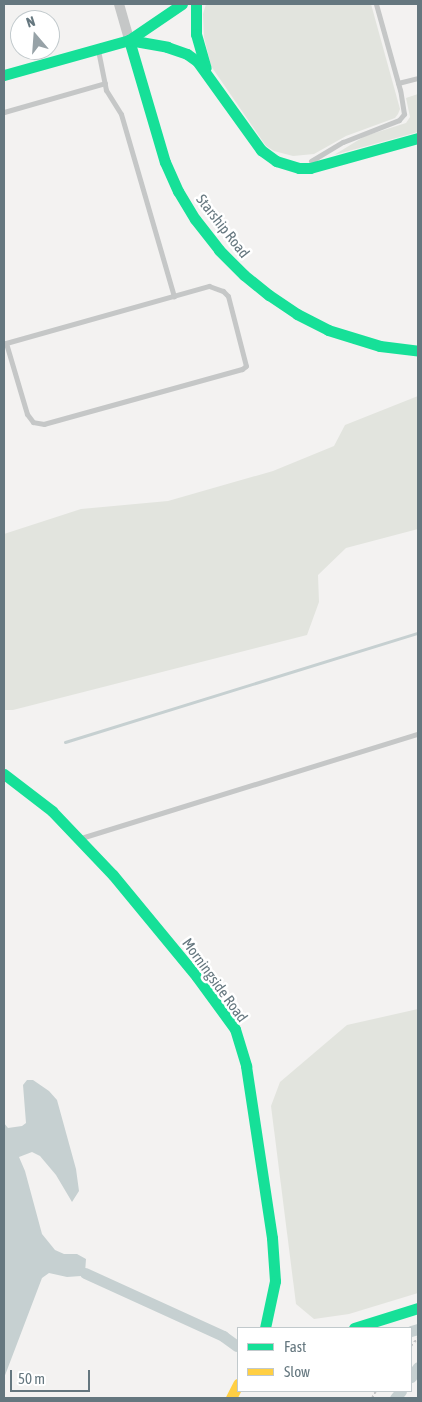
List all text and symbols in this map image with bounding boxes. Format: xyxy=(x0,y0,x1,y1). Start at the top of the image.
north arrow xyxy=(10,10,60,60)
text: N xyxy=(24,13,37,31)
street label: Starship Road xyxy=(193,191,253,261)
street label: Morningside Road xyxy=(179,935,251,1025)
legend xyxy=(237,1327,412,1392)
text: Fast xyxy=(284,1338,306,1355)
scale bar xyxy=(12,1360,92,1392)
text: Slow xyxy=(284,1363,310,1380)
text: 50 m xyxy=(18,1370,45,1387)

